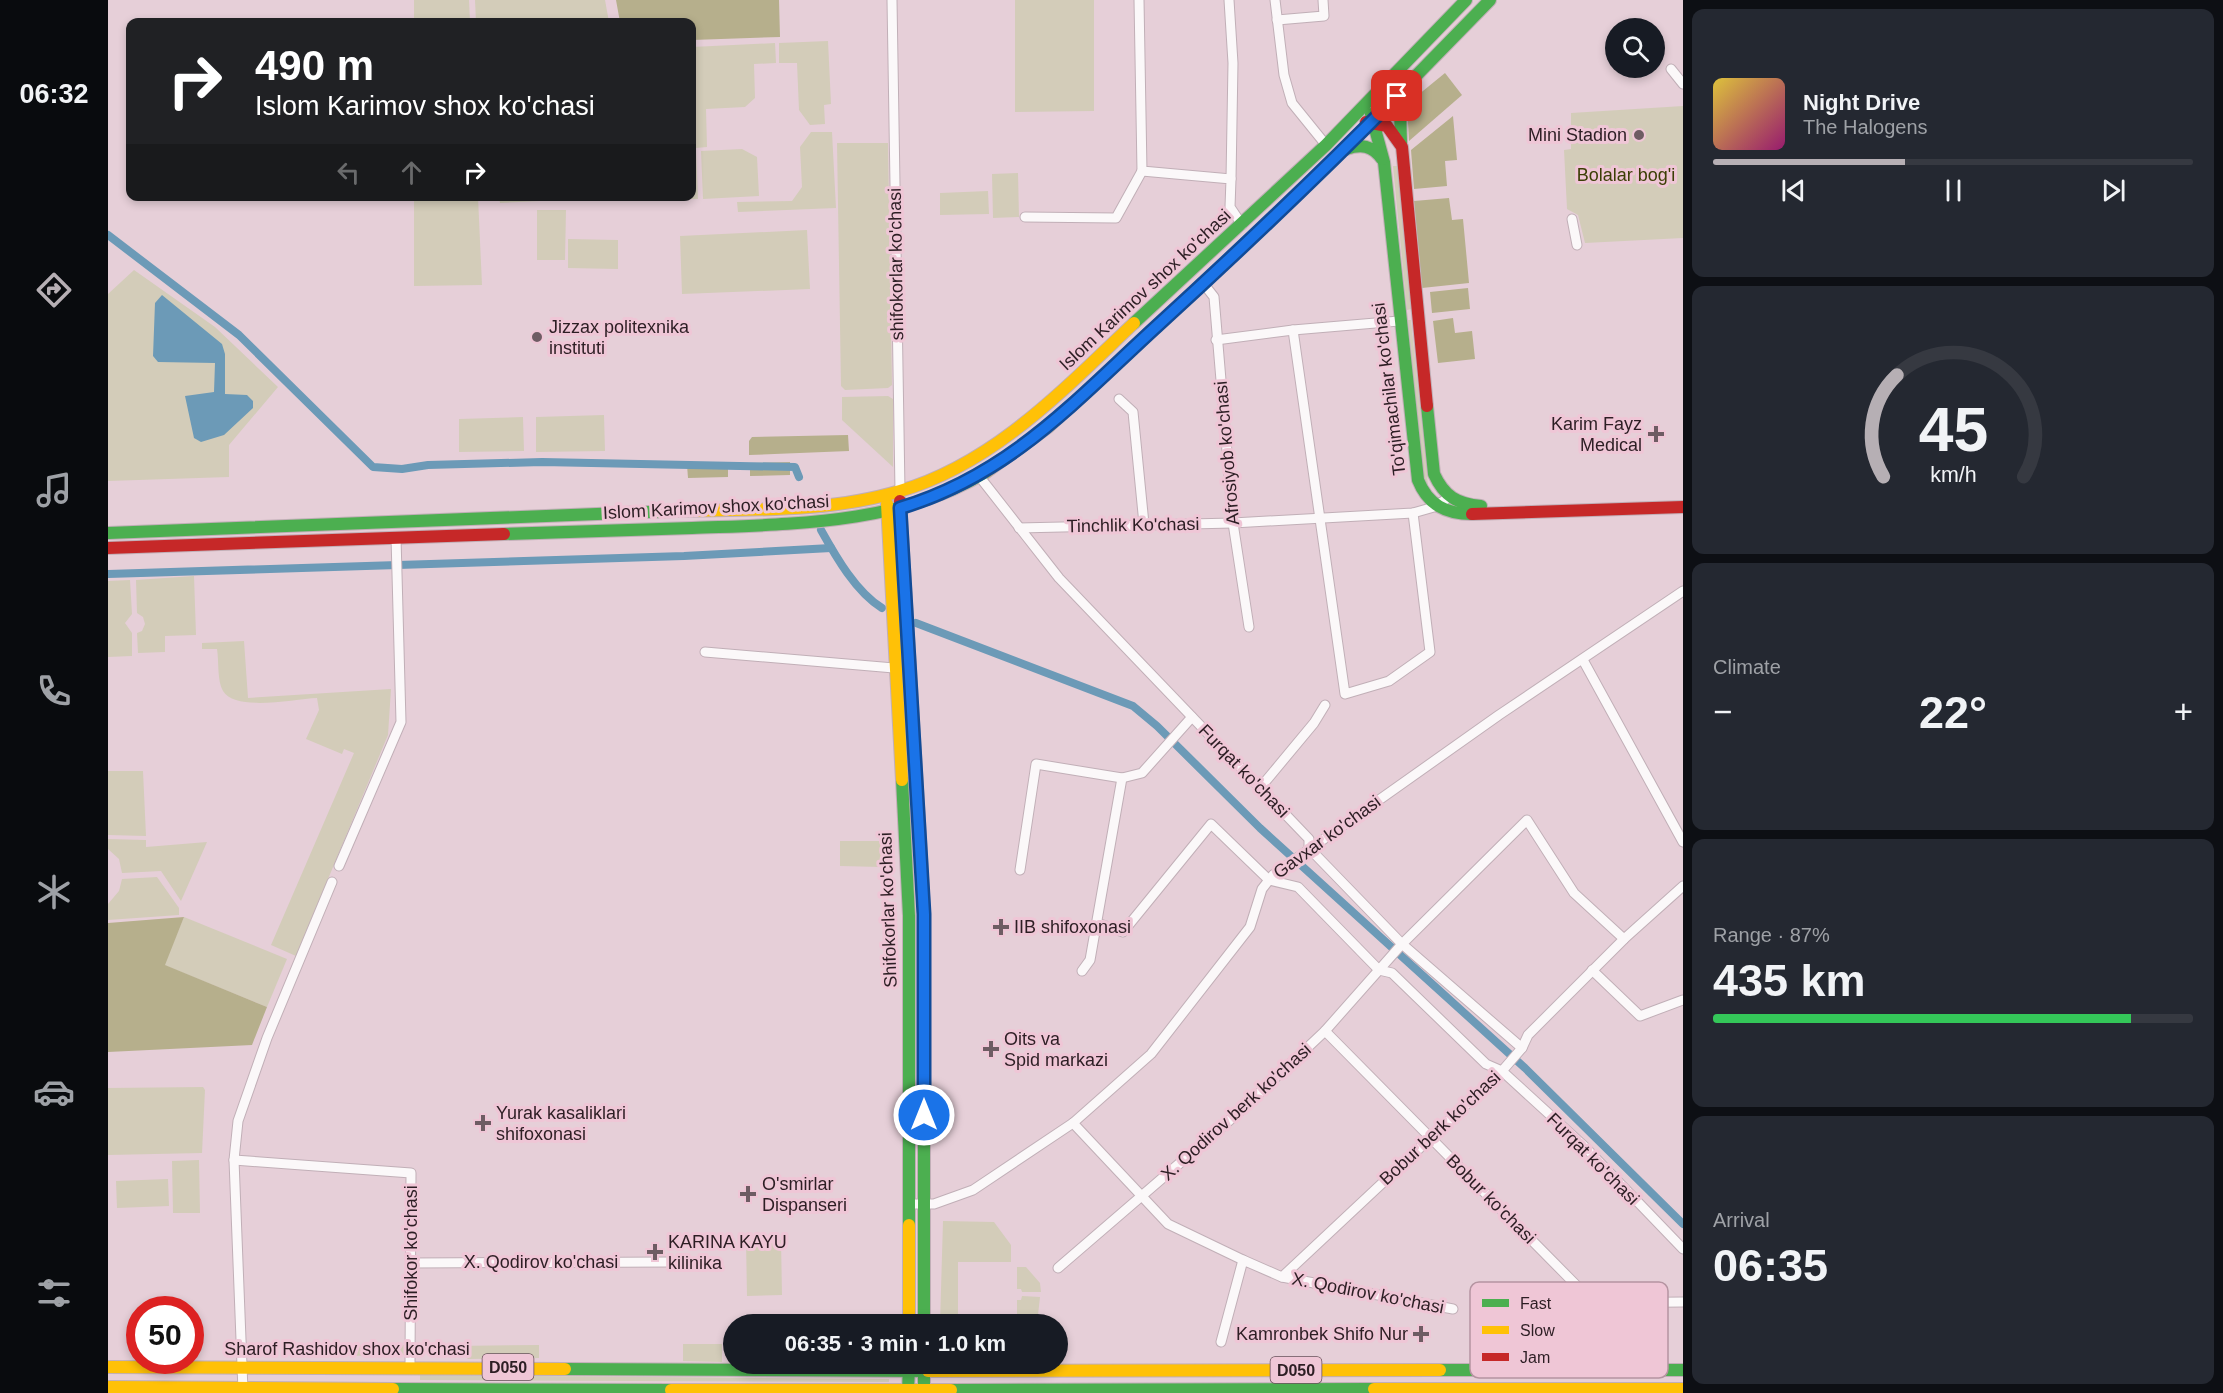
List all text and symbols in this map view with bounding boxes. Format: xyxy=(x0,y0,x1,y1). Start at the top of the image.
map controls xyxy=(1605,18,1665,78)
button: search xyxy=(1605,18,1665,78)
icon: right xyxy=(156,42,234,120)
text: 490 m xyxy=(255,42,374,89)
pin xyxy=(1371,70,1422,121)
text: 06:32 xyxy=(19,79,89,109)
icon: arrive xyxy=(1380,79,1413,112)
text: Night Drive xyxy=(1803,90,1920,115)
text: Islom Karimov shox ko'chasi xyxy=(255,91,595,121)
text: The Halogens xyxy=(1803,116,1928,138)
place label: Mini Stadion xyxy=(1528,125,1627,145)
marker: Mini Stadion xyxy=(1632,128,1646,142)
icon: left xyxy=(332,156,365,189)
icon: ahead xyxy=(395,156,428,189)
icon: right xyxy=(458,156,491,189)
park label: Bolalar bog'i xyxy=(1577,165,1675,185)
icon: previous xyxy=(1777,174,1810,207)
icon: pause xyxy=(1937,174,1970,207)
icon: next xyxy=(2097,174,2130,207)
street label: shifokorlar ko'chasi xyxy=(885,188,907,340)
street label: Islom Karimov shox ko'chasi xyxy=(1055,205,1235,375)
icon: directions xyxy=(33,269,75,311)
street label: To'qimachilar ko'chasi xyxy=(1368,301,1410,477)
place label: Jizzax politexnika instituti xyxy=(549,317,690,358)
marker: Jizzax politexnika instituti xyxy=(530,330,544,344)
street label: Afrosiyob ko'chasi xyxy=(1211,380,1243,526)
text: 45 xyxy=(1918,395,1988,464)
place label: Karim Fayz Medical xyxy=(1551,414,1642,455)
marker: Karim Fayz Medical xyxy=(1647,425,1665,443)
text: km/h xyxy=(1930,463,1976,487)
icon: music xyxy=(33,469,75,511)
street label: Islom Karimov shox ko'chasi xyxy=(602,491,830,523)
street label: Tinchlik Ko'chasi xyxy=(1066,514,1200,536)
text: Climate xyxy=(1713,656,1781,678)
icon: phone xyxy=(33,670,75,712)
text: 22° xyxy=(1919,687,1987,738)
text: − xyxy=(1713,693,1732,730)
text: + xyxy=(2174,693,2193,730)
street label: Furqat ko'chasi xyxy=(1195,720,1293,822)
street label: Gavxar ko'chasi xyxy=(1270,791,1384,883)
street label: Shifokorlar ko'chasi xyxy=(875,832,901,988)
icon: climate xyxy=(33,871,75,913)
place label: IIB shifoxonasi xyxy=(1014,917,1131,937)
marker: IIB shifoxonasi xyxy=(992,918,1010,936)
text: Range · 87% xyxy=(1713,924,1830,946)
text: 435 km xyxy=(1713,955,1866,1006)
place label: Oits va Spid markazi xyxy=(1004,1029,1108,1070)
street label: X. Qodirov berk ko'chasi xyxy=(1157,1039,1315,1185)
marker: Oits va Spid markazi xyxy=(982,1040,1000,1058)
street label: Bobur berk ko'chasi xyxy=(1376,1067,1504,1189)
icon: car xyxy=(33,1071,75,1113)
position arrow xyxy=(892,1083,956,1147)
place label: Yurak kasaliklari shifoxonasi xyxy=(496,1103,626,1144)
street label: Furqat ko'chasi xyxy=(1543,1109,1643,1209)
marker: Yurak kasaliklari shifoxonasi xyxy=(474,1114,492,1132)
street label: Bobur ko'chasi xyxy=(1442,1150,1540,1248)
place label: O'smirlar Dispanseri xyxy=(762,1174,847,1215)
street label: Shifokor ko'chasi xyxy=(401,1185,421,1321)
marker: O'smirlar Dispanseri xyxy=(739,1185,757,1203)
text: Arrival xyxy=(1713,1209,1770,1231)
place label: KARINA KAYU kilinika xyxy=(668,1232,787,1273)
text: 06:35 xyxy=(1713,1240,1828,1291)
marker: KARINA KAYU kilinika xyxy=(646,1243,664,1261)
street label: X. Qodirov ko'chasi xyxy=(464,1252,618,1272)
street label: X. Qodirov ko'chasi xyxy=(1290,1268,1446,1318)
icon: filters xyxy=(33,1272,75,1314)
legend xyxy=(1470,1282,1668,1378)
text: Fast xyxy=(1520,1295,1552,1312)
speed limit sign: 50 xyxy=(126,1296,204,1374)
text: Slow xyxy=(1520,1322,1555,1339)
place label: Kamronbek Shifo Nur xyxy=(1236,1324,1408,1344)
marker: Kamronbek Shifo Nur xyxy=(1412,1325,1430,1343)
text: 06:35 · 3 min · 1.0 km xyxy=(785,1331,1006,1356)
street label: Sharof Rashidov shox ko'chasi xyxy=(224,1339,470,1359)
text: Jam xyxy=(1520,1349,1550,1366)
road number: D050 xyxy=(482,1354,534,1380)
road number: D050 xyxy=(1270,1357,1322,1383)

